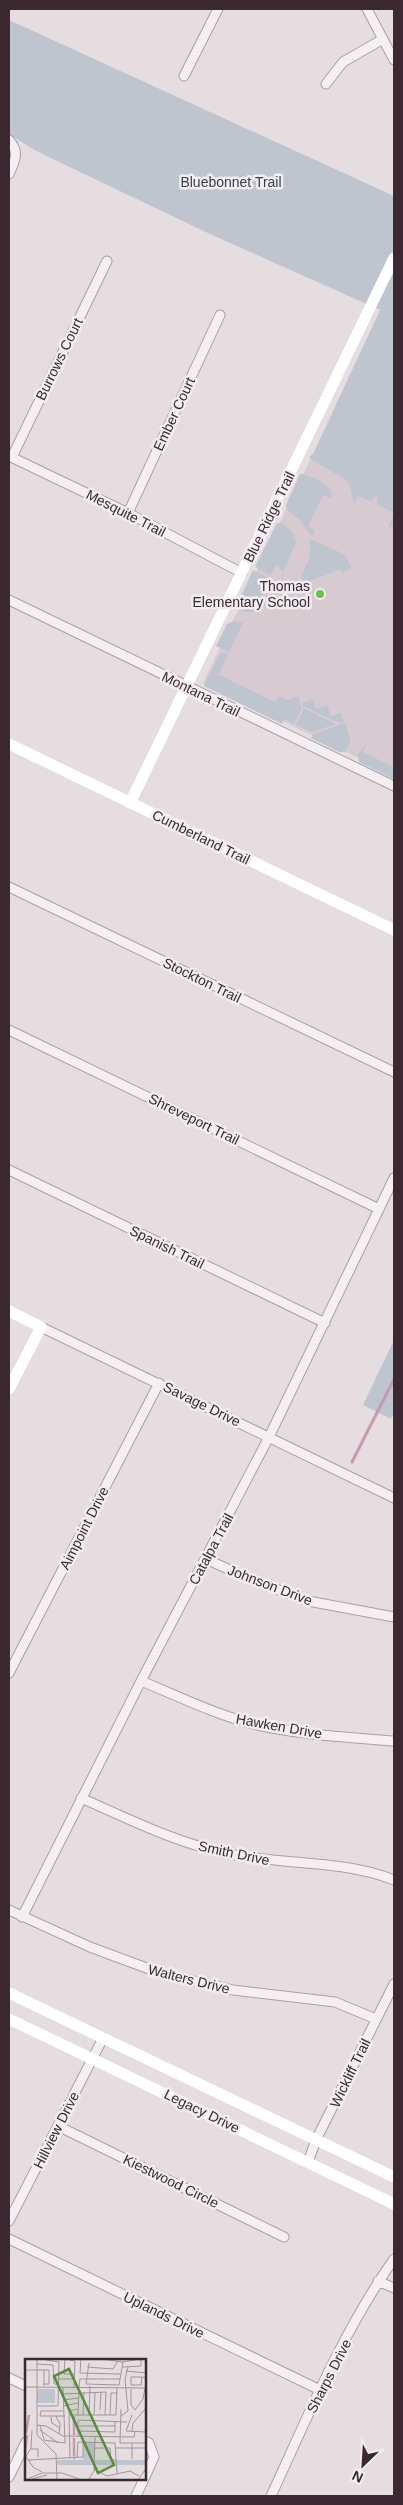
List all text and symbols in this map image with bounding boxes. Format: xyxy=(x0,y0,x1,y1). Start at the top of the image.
park label: Bluebonnet Trail xyxy=(180,174,282,190)
street label: Burrows Court xyxy=(32,315,86,403)
street label: Ember Court xyxy=(150,375,198,453)
street label: Blue Ridge Trail xyxy=(240,469,298,565)
street label: Mesquite Trail xyxy=(84,486,168,540)
place label: Thomas Elementary School xyxy=(192,578,310,610)
marker: Thomas Elementary School xyxy=(314,588,326,600)
street label: Montana Trail xyxy=(159,668,243,720)
street label: Cumberland Trail xyxy=(150,806,252,868)
street label: Stockton Trail xyxy=(160,954,244,1006)
street label: Shreveport Trail xyxy=(146,1090,242,1148)
street label: Spanish Trail xyxy=(127,1222,207,1272)
street label: Savage Drive xyxy=(161,1378,243,1430)
street label: Aimpoint Drive xyxy=(56,1484,112,1572)
street label: Catalpa Trail xyxy=(185,1511,237,1587)
street label: Johnson Drive xyxy=(225,1561,315,1609)
street label: Hawken Drive xyxy=(235,1711,324,1741)
street label: Smith Drive xyxy=(197,1838,271,1868)
street label: Walters Drive xyxy=(147,1961,232,1997)
street label: Wickliff Trail xyxy=(326,2036,374,2110)
street label: Legacy Drive xyxy=(162,2086,242,2136)
street label: Hillview Drive xyxy=(30,2089,82,2171)
street label: Kiestwood Circle xyxy=(121,2151,222,2211)
street label: Uplands Drive xyxy=(121,2289,207,2342)
street label: Sharps Drive xyxy=(304,2336,355,2416)
inset map xyxy=(25,2359,146,2480)
north arrow xyxy=(338,2440,388,2490)
text: N xyxy=(350,2467,365,2486)

